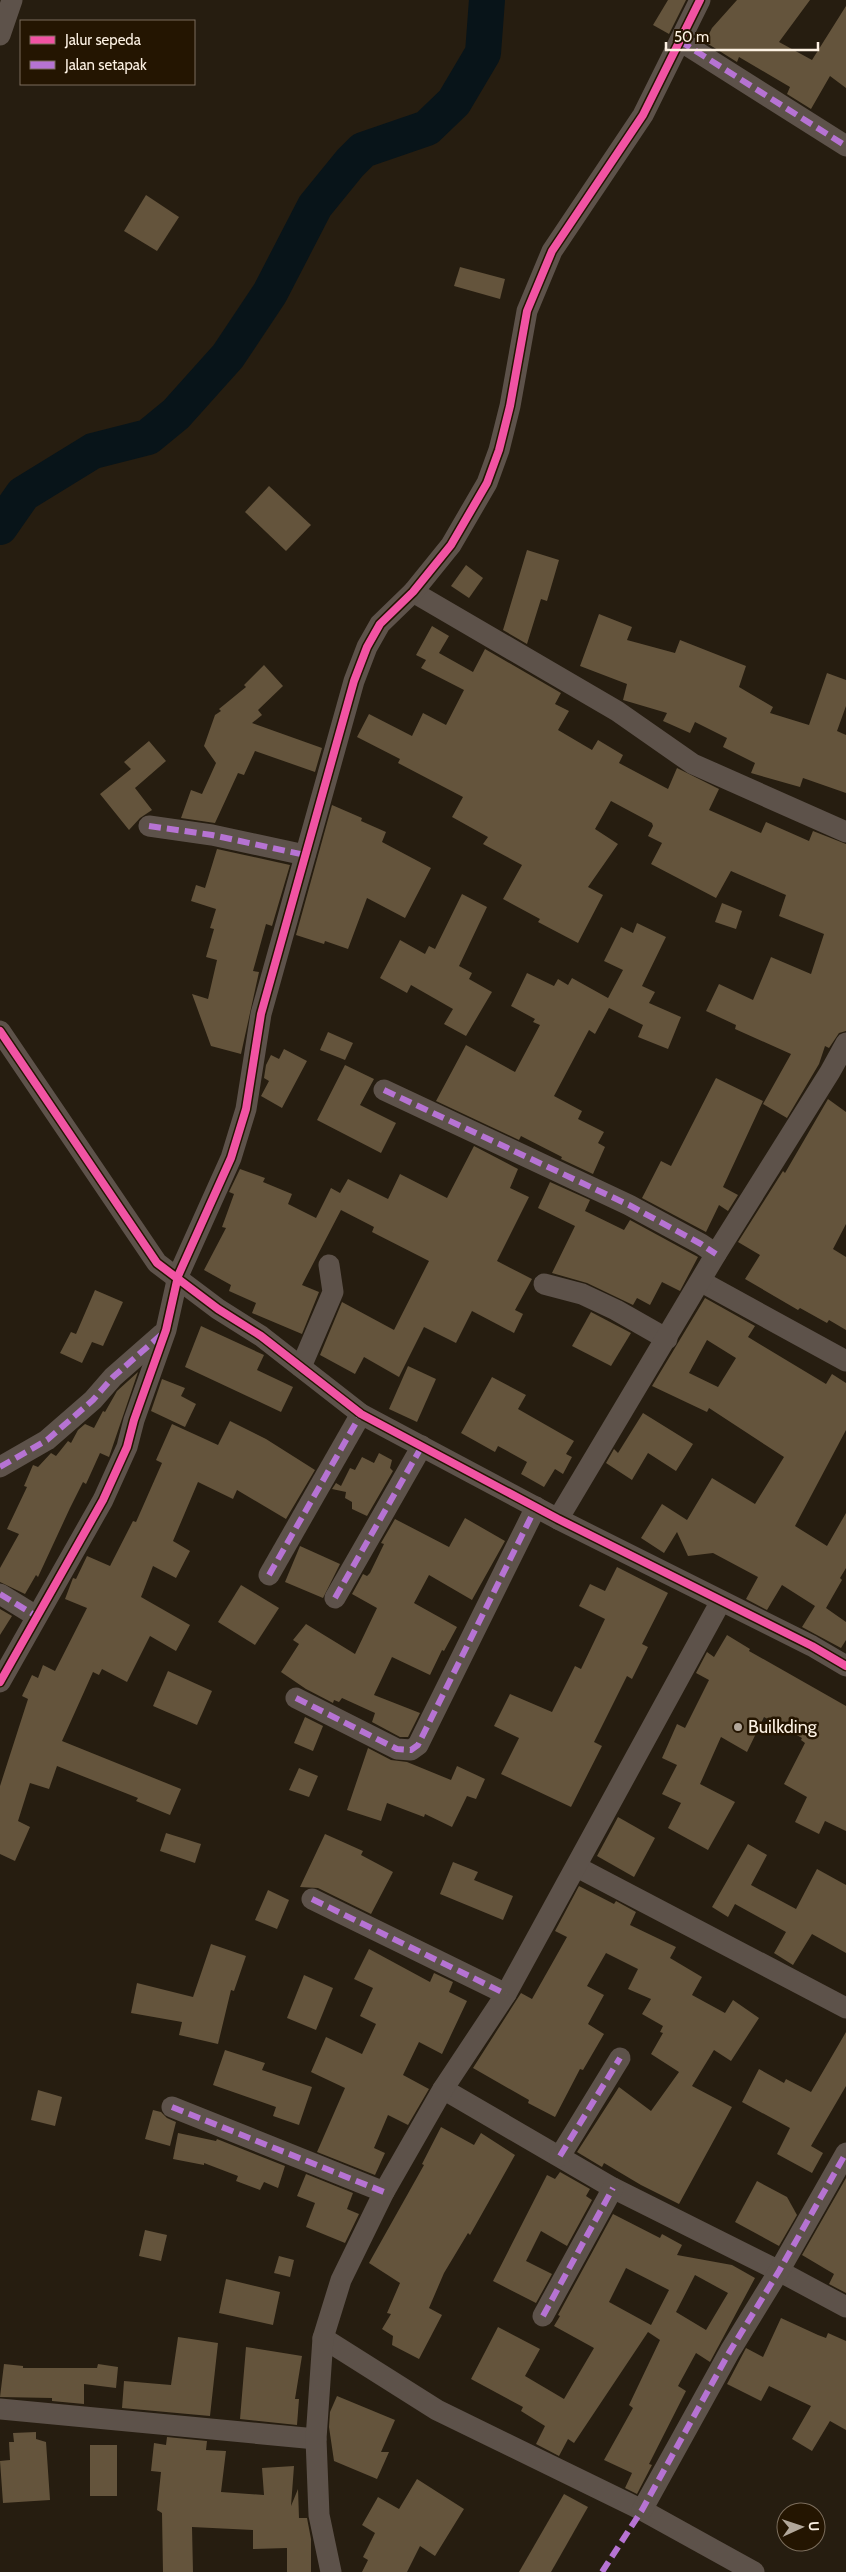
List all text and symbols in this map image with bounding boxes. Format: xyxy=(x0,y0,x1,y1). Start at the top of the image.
legend xyxy=(20,20,195,85)
scale bar xyxy=(666,20,818,52)
text: 50 m xyxy=(674,28,709,46)
text: Jalur sepeda xyxy=(64,31,142,49)
text: Jalan setapak xyxy=(64,56,147,74)
place label: Builkding xyxy=(748,1716,818,1738)
marker: Builkding xyxy=(732,1721,744,1733)
north arrow xyxy=(776,2502,826,2552)
text: U xyxy=(805,2521,823,2532)

